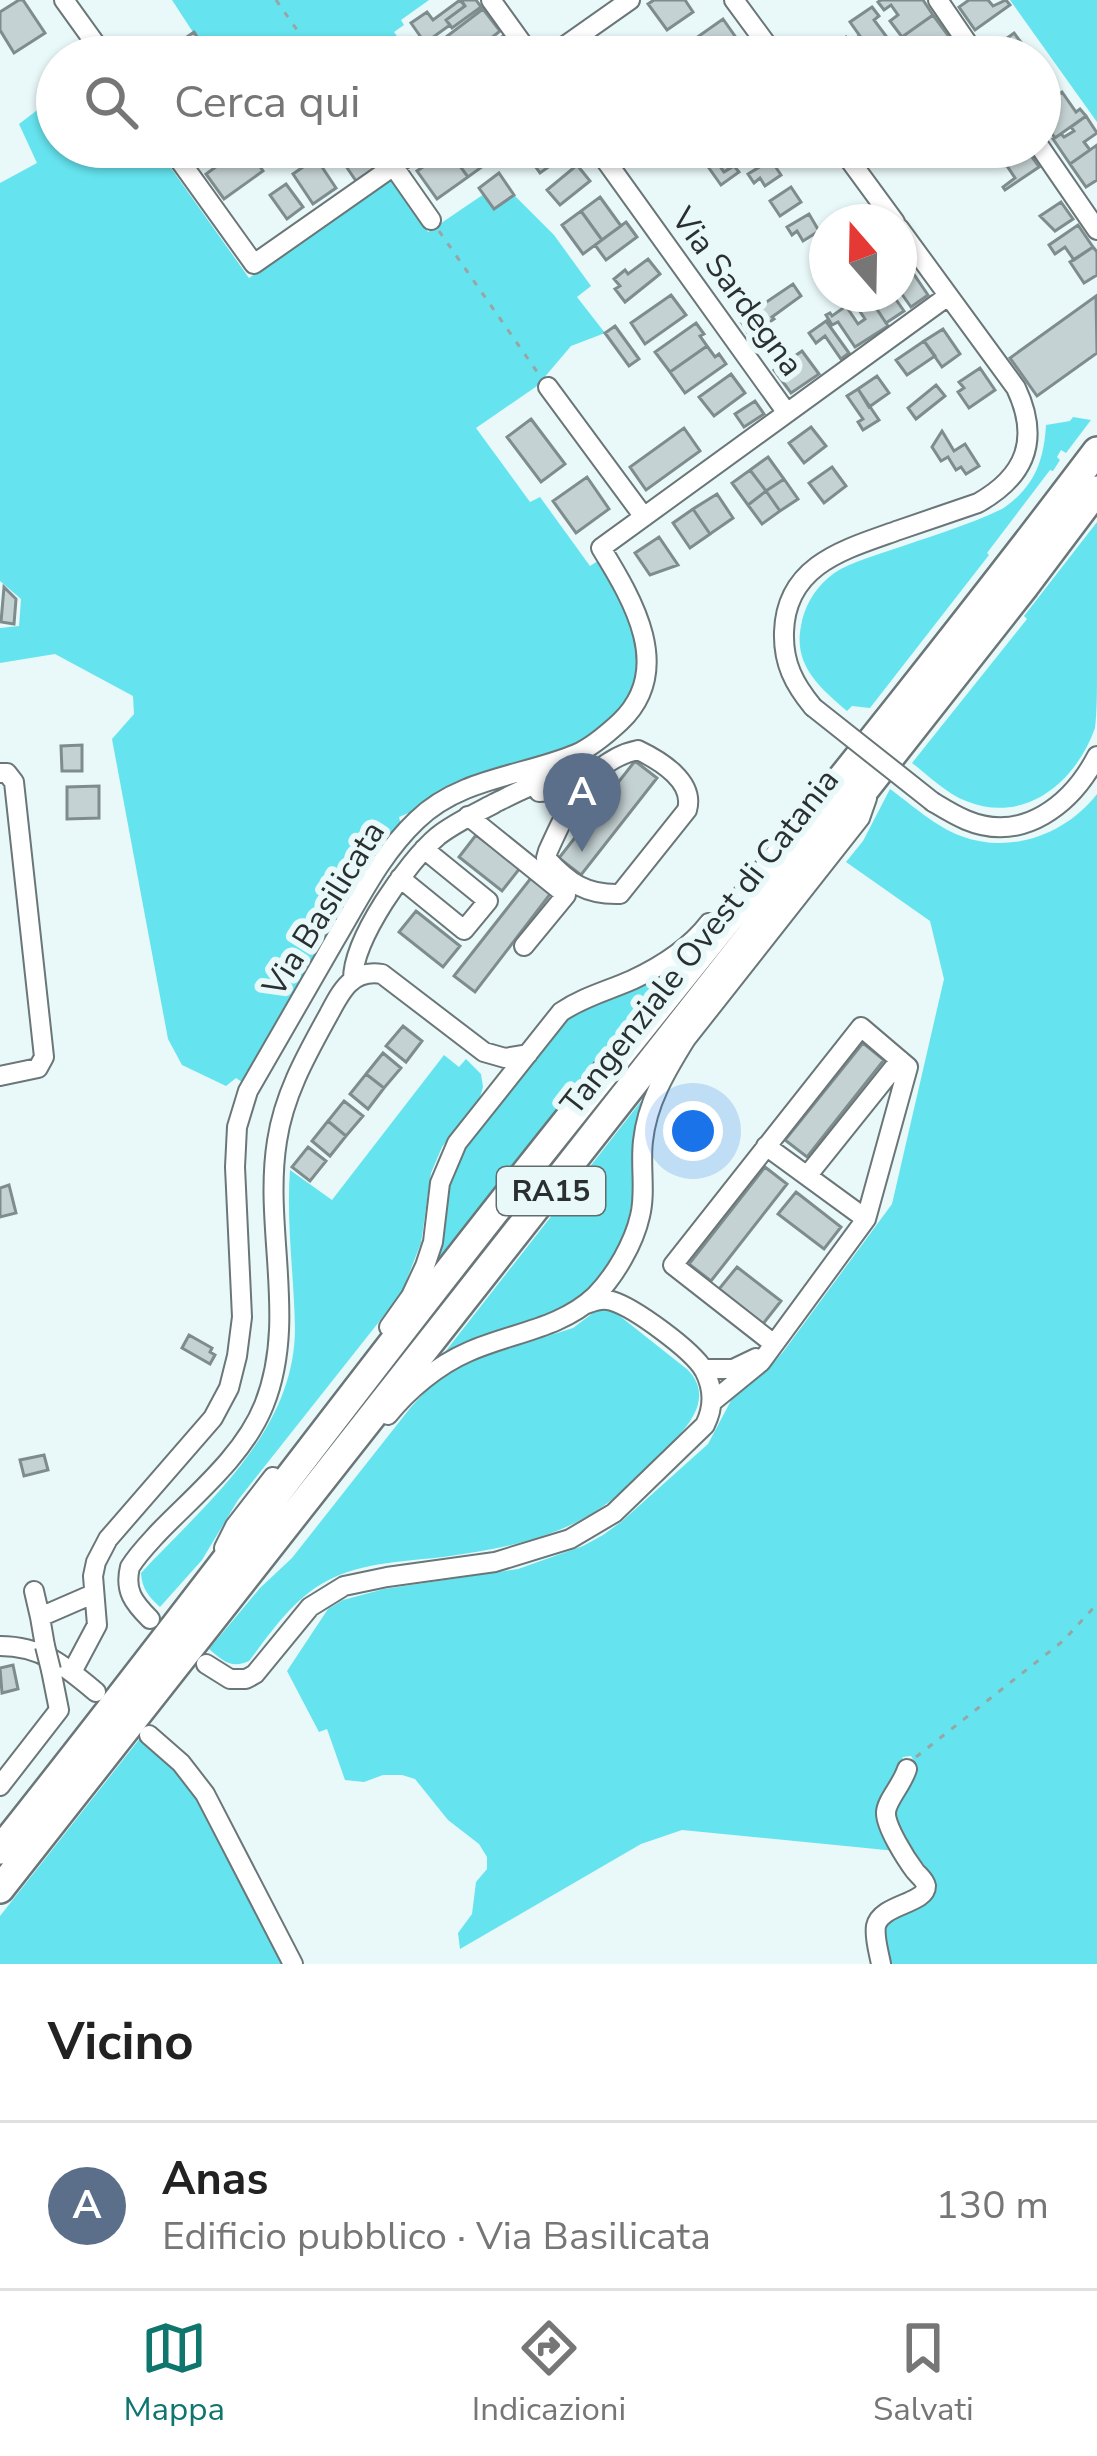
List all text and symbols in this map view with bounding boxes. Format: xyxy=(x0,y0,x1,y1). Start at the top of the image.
search box xyxy=(36,36,1061,168)
icon: search xyxy=(78,69,144,135)
text: Cerca qui xyxy=(174,72,360,133)
street label: Via Sardegna xyxy=(660,198,813,385)
north arrow xyxy=(809,204,917,312)
pin: A xyxy=(543,753,621,852)
street label: Tangenziale Ovest di Catania xyxy=(550,759,850,1125)
street label: Via Basilicata xyxy=(252,813,396,1006)
your location xyxy=(663,1101,723,1161)
road number: RA15 xyxy=(497,1167,605,1215)
text: Vicino xyxy=(48,2007,194,2077)
text: Anas xyxy=(162,2149,268,2210)
text: A xyxy=(72,2179,102,2232)
text: 130 m xyxy=(935,2179,1049,2232)
text: Edificio pubblico · Via Basilicata xyxy=(162,2210,711,2263)
tab: Mappa xyxy=(123,2315,225,2432)
tab: Indicazioni xyxy=(472,2315,626,2432)
tab: Salvati xyxy=(873,2315,974,2432)

